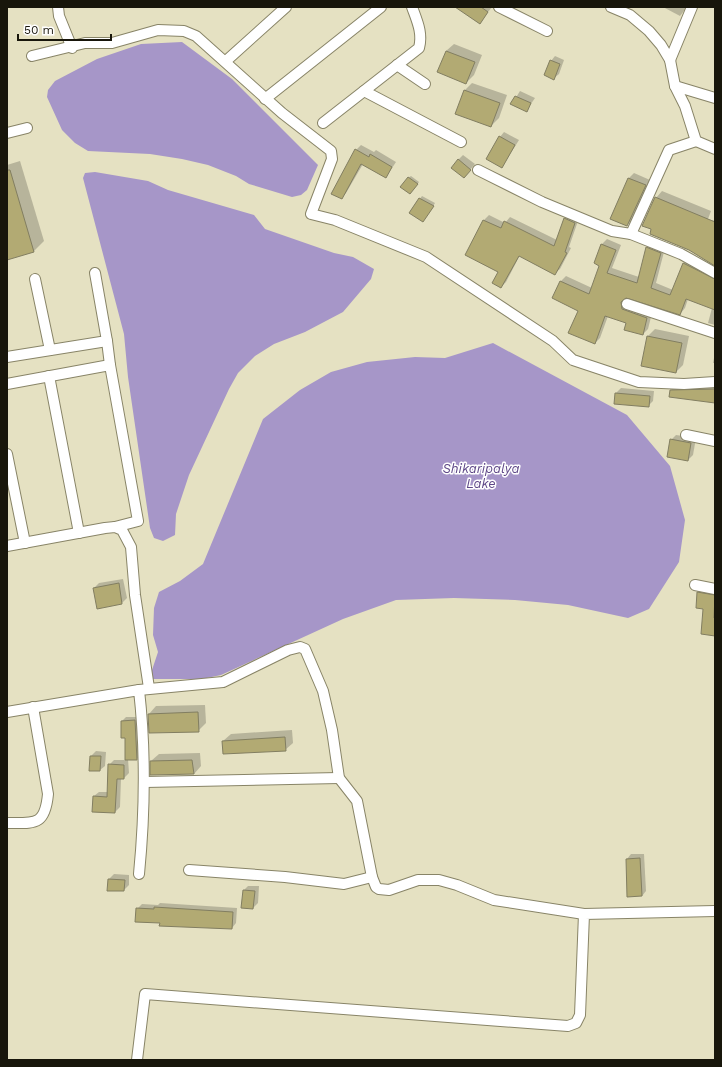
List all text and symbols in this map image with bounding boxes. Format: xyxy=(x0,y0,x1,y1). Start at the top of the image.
scale bar xyxy=(18,16,111,42)
text: 50 m xyxy=(24,23,54,37)
water label: Shikaripalya Lake xyxy=(442,461,520,491)

